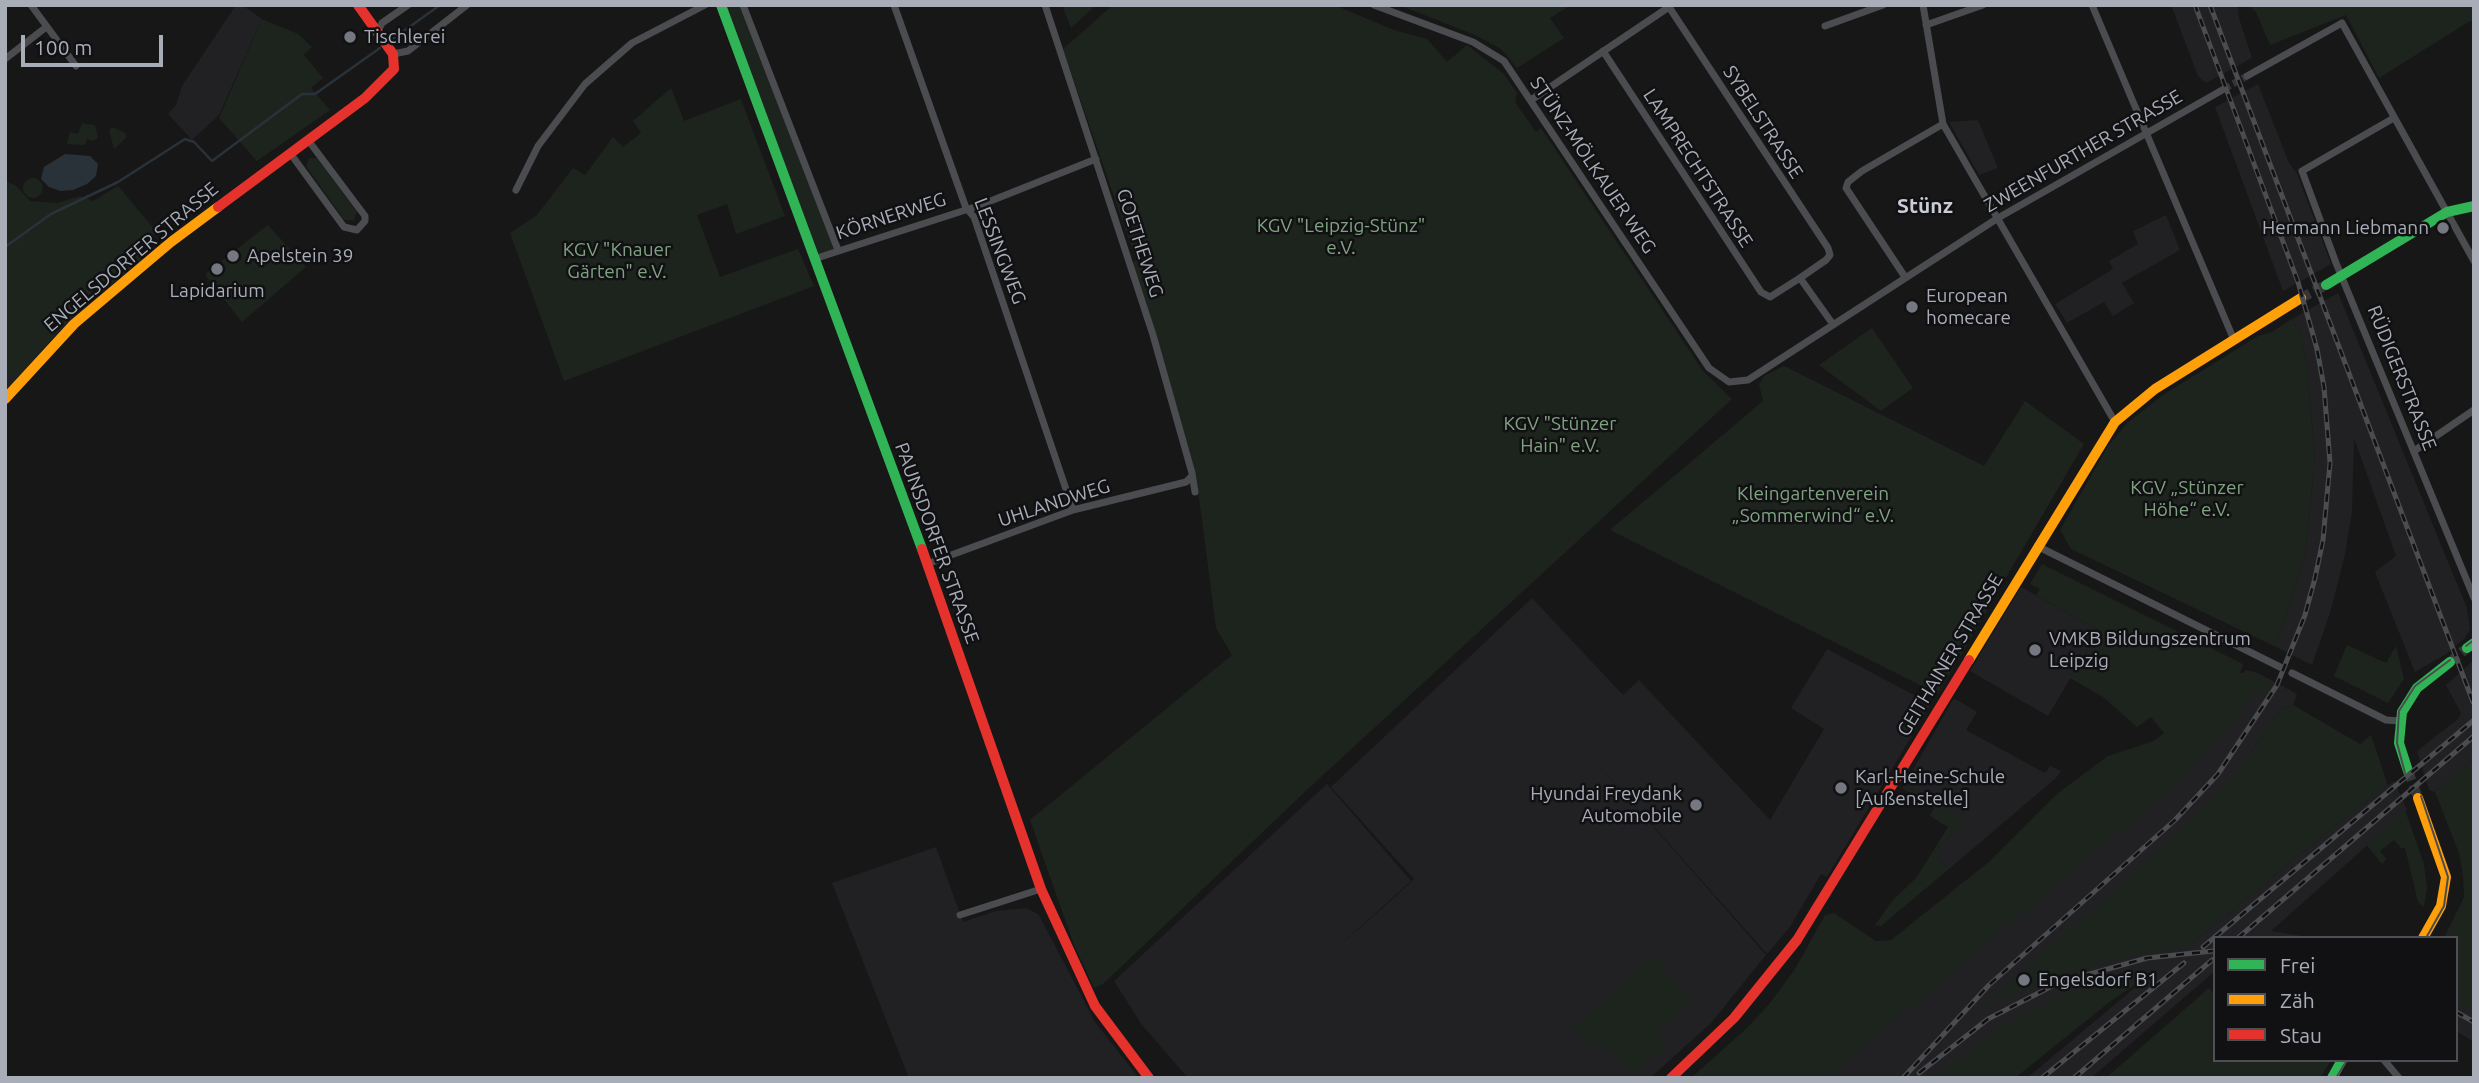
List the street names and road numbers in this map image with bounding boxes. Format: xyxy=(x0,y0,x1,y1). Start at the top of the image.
street label: SYBELSTRASSE xyxy=(1718,61,1808,183)
street label: STÜNZ-MÖLKAUER WEG xyxy=(1525,72,1661,258)
street label: LAMPRECHTSTRASSE xyxy=(1638,85,1758,251)
street label: ZWEENFURTHER STRASSE xyxy=(1980,85,2186,217)
street label: ENGELSDORFER STRASSE xyxy=(39,177,223,337)
street label: GOETHEWEG xyxy=(1112,186,1168,300)
street label: KÖRNERWEG xyxy=(833,188,949,244)
street label: LESSINGWEG xyxy=(969,195,1031,307)
street label: RÜDIGERSTRASSE xyxy=(2363,302,2441,454)
street label: PAUNSDORFER STRASSE xyxy=(890,439,984,647)
street label: UHLANDWEG xyxy=(995,474,1113,532)
street label: GEITHAINER STRASSE xyxy=(1892,570,2008,740)

